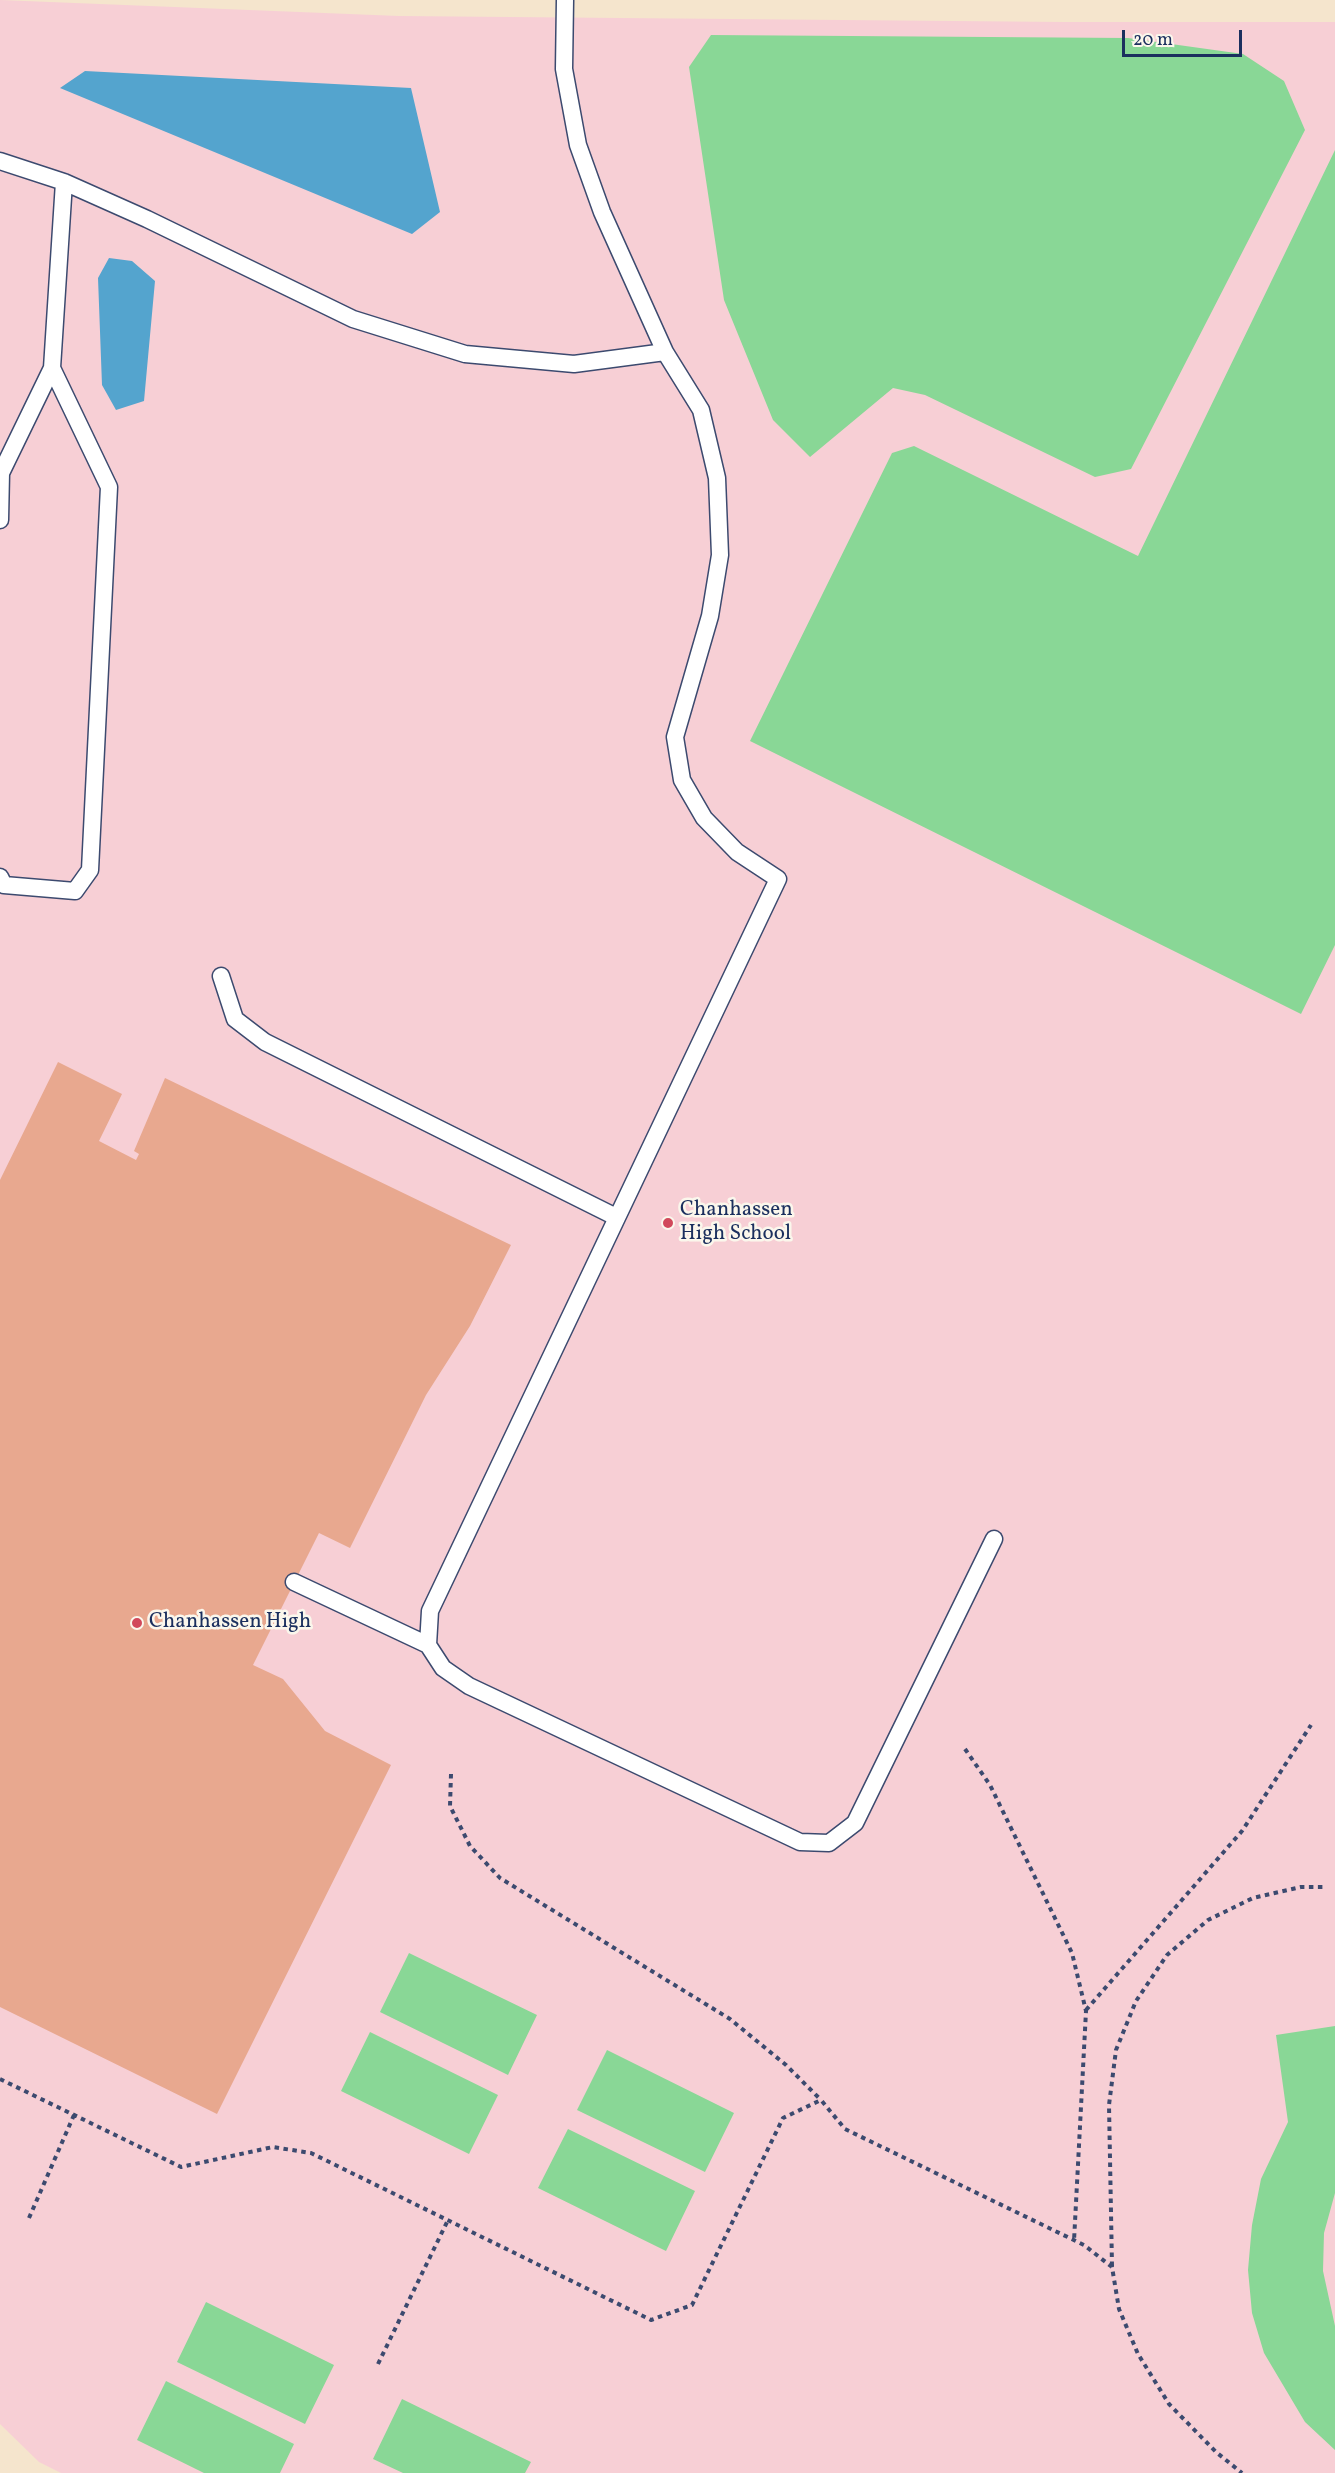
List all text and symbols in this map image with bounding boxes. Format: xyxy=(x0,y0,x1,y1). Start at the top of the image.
scale bar xyxy=(1125,18,1245,56)
text: 20 m xyxy=(1133,28,1173,53)
place label: Chanhassen High School xyxy=(680,1198,793,1248)
marker: Chanhassen High School xyxy=(661,1216,675,1230)
place label: Chanhassen High xyxy=(149,1610,311,1636)
marker: Chanhassen High xyxy=(130,1616,144,1630)

